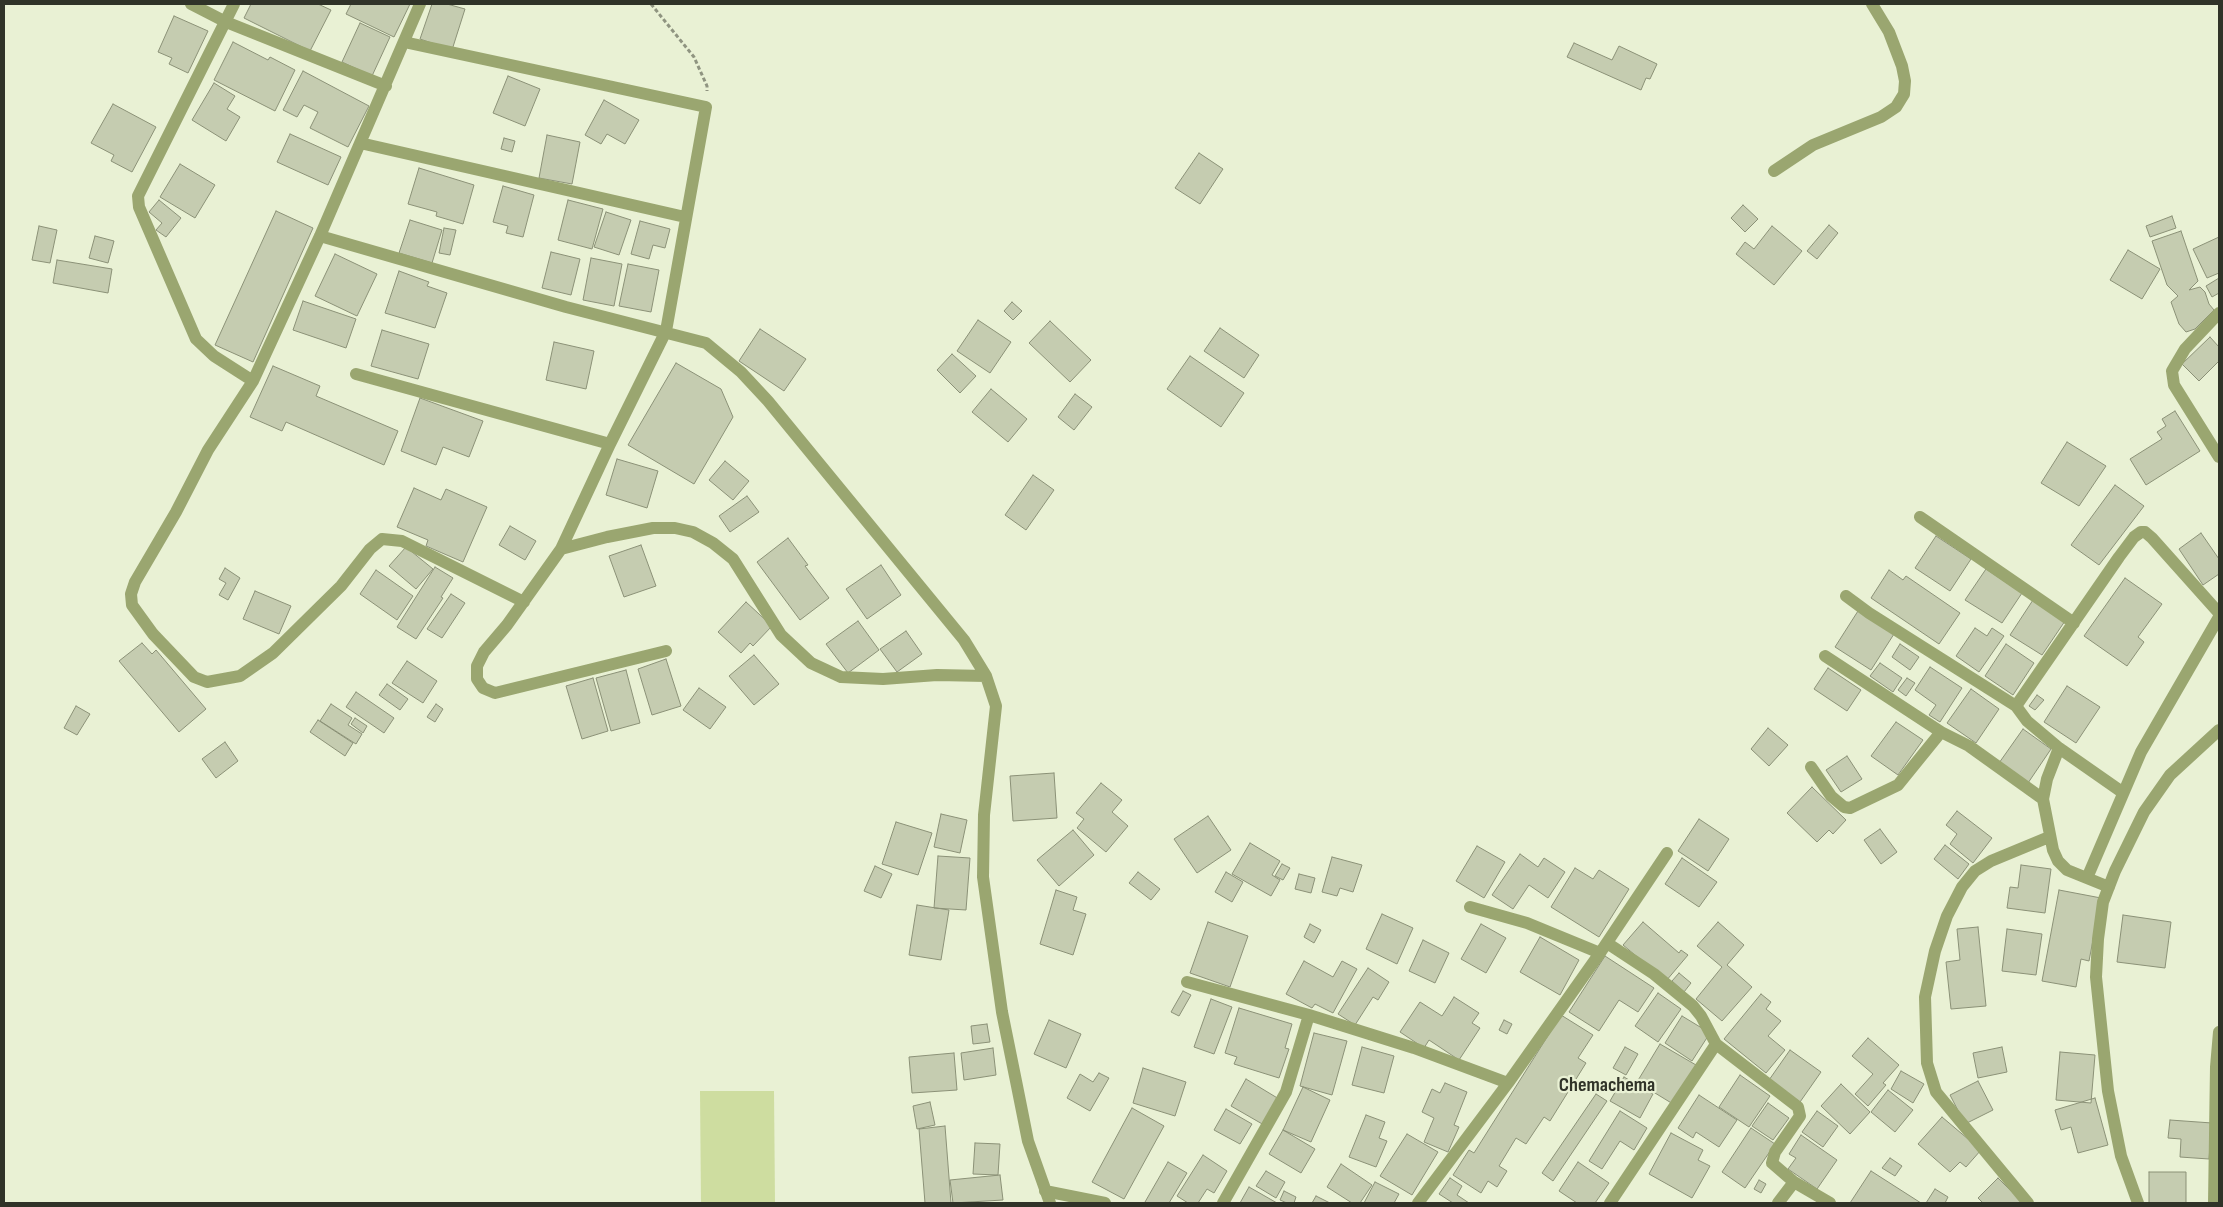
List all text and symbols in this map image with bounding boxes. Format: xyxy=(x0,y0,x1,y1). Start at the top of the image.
district label: Chemachema xyxy=(1559,1074,1655,1098)

